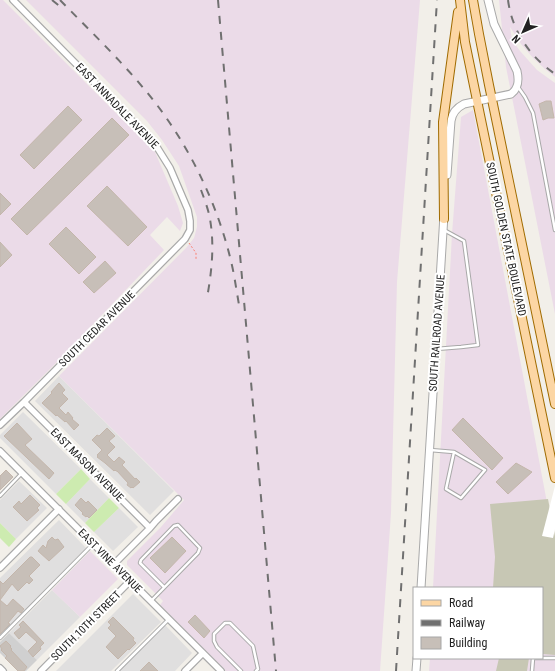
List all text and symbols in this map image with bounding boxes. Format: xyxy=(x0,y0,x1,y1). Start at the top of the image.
north arrow xyxy=(503,12,543,52)
text: N xyxy=(509,32,523,46)
street label: EAST ANNADALE AVENUE xyxy=(73,61,162,152)
street label: SOUTH GOLDEN STATE BOULEVARD xyxy=(483,161,529,317)
street label: SOUTH RAILROAD AVENUE xyxy=(426,274,448,392)
street label: SOUTH CEDAR AVENUE xyxy=(56,288,138,370)
street label: EAST MASON AVENUE xyxy=(48,426,127,505)
street label: EAST VINE AVENUE xyxy=(75,526,145,596)
legend xyxy=(413,587,543,659)
street label: SOUTH 10TH STREET xyxy=(48,588,124,664)
text: Road xyxy=(449,596,473,610)
text: Railway xyxy=(449,616,485,630)
text: Building xyxy=(449,636,487,650)

